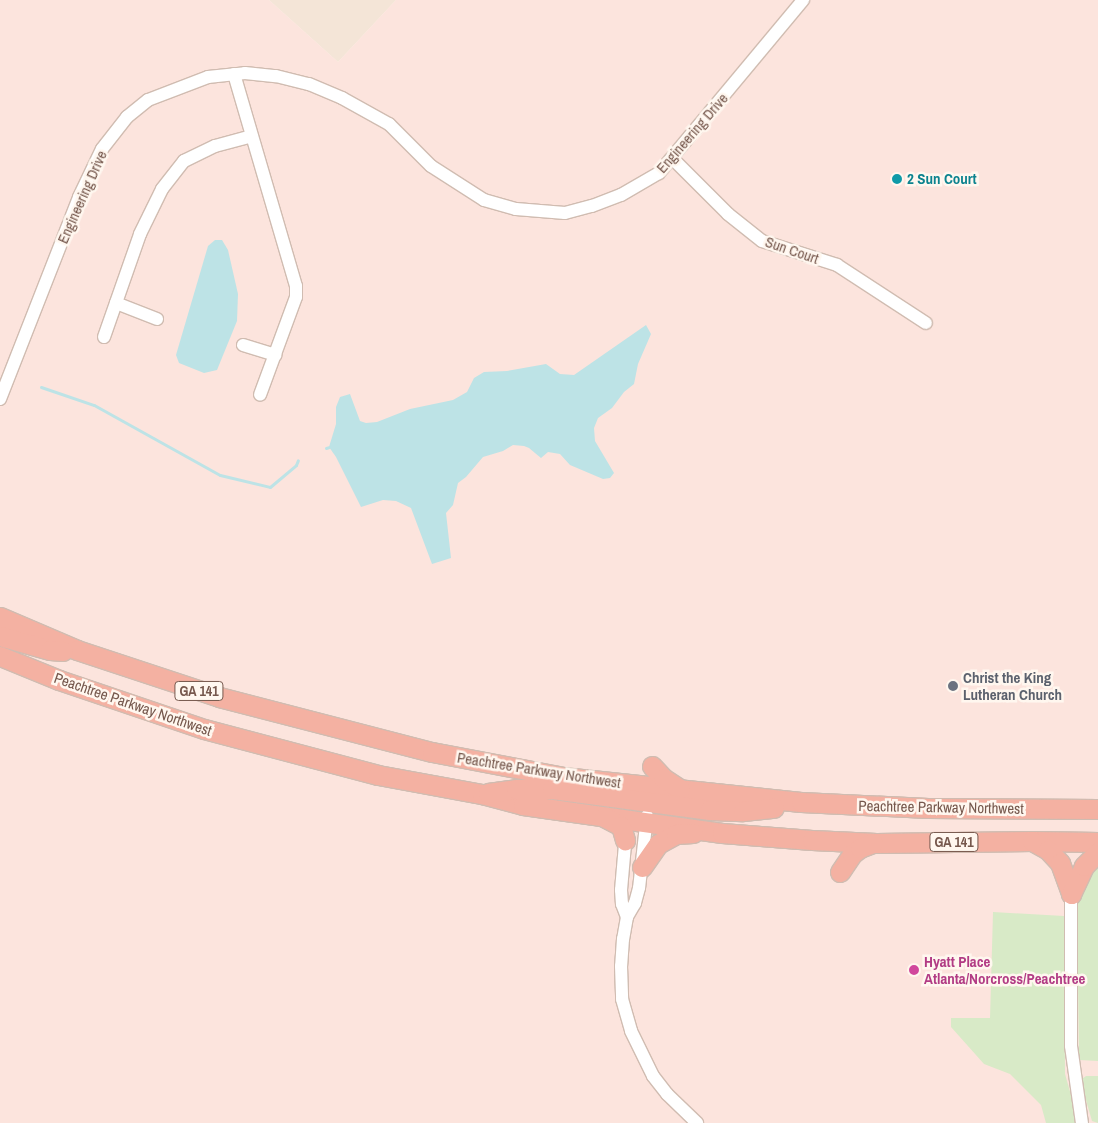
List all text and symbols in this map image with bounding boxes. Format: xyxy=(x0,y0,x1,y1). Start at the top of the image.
street label: Engineering Drive xyxy=(652,89,732,177)
street label: Engineering Drive xyxy=(53,148,111,246)
place label: 2 Sun Court xyxy=(907,170,977,188)
marker: 2 Sun Court xyxy=(891,173,903,185)
street label: Sun Court xyxy=(763,232,821,268)
place label: Christ the King Lutheran Church xyxy=(963,668,1062,703)
street label: Peachtree Parkway Northwest xyxy=(52,669,214,739)
road number: GA 141 xyxy=(174,679,224,702)
marker: Christ the King Lutheran Church xyxy=(947,680,959,692)
street label: Peachtree Parkway Northwest xyxy=(456,748,622,792)
street label: Peachtree Parkway Northwest xyxy=(858,797,1024,817)
road number: GA 141 xyxy=(929,830,979,854)
place label: Hyatt Place Atlanta/Norcross/Peachtree xyxy=(924,952,1085,987)
marker: Hyatt Place Atlanta/Norcross/Peachtree xyxy=(908,964,920,976)

